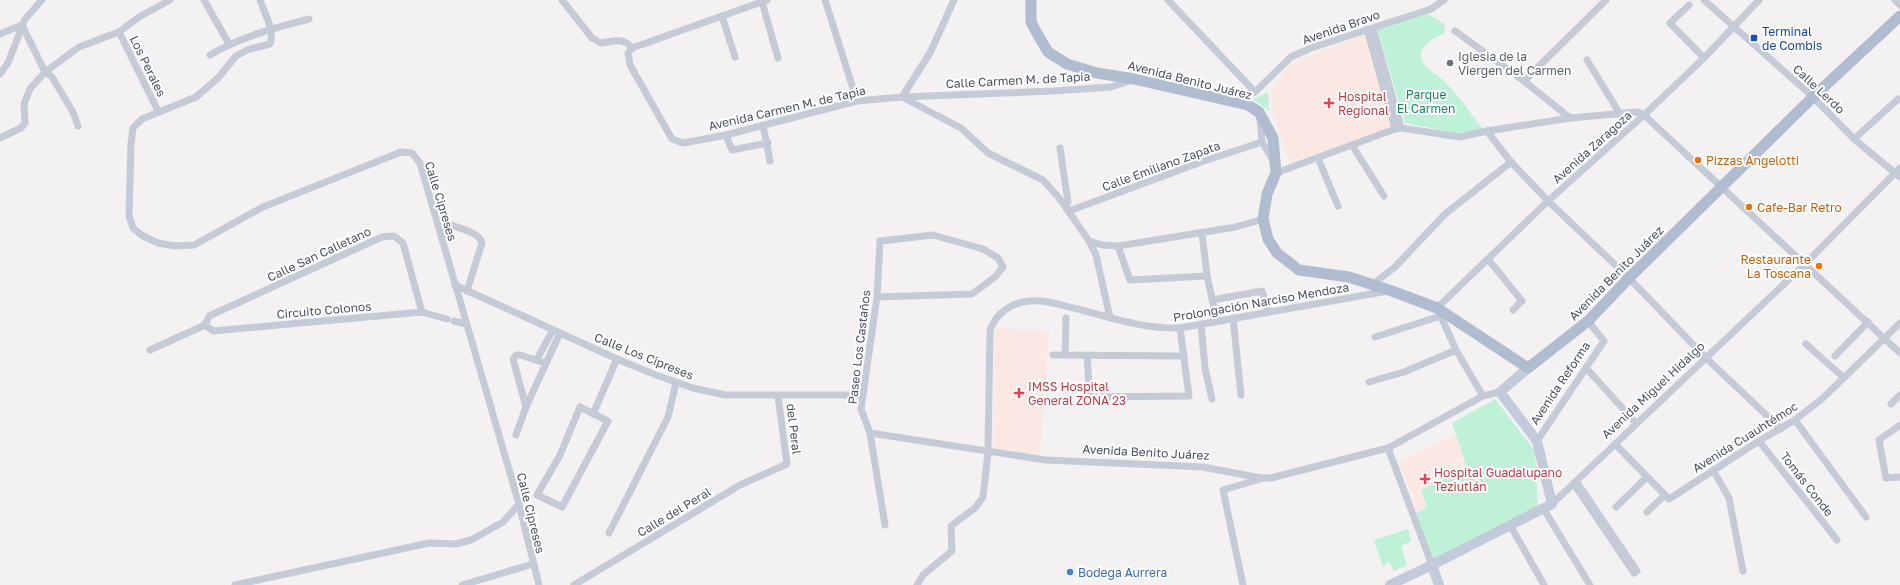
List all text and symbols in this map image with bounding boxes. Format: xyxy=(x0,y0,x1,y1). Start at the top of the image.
street label: Avenida Bravo xyxy=(1300,7,1382,47)
place label: Terminal de Combis xyxy=(1762,24,1822,53)
street label: Los Perales xyxy=(127,33,169,99)
marker: Terminal de Combis xyxy=(1749,33,1759,43)
place label: Iglesia de la Viergen del Carmen xyxy=(1458,49,1571,78)
street label: Avenida Benito Juárez xyxy=(1126,57,1254,103)
marker: Iglesia de la Viergen del Carmen xyxy=(1445,58,1455,68)
street label: Calle Lerdo xyxy=(1790,61,1848,117)
street label: Calle Carmen M. de Tapia xyxy=(945,69,1091,91)
street label: Avenida Carmen M. de Tapia xyxy=(707,83,867,133)
park label: Parque El Carmen xyxy=(1397,87,1455,116)
place label: Hospital Regional xyxy=(1338,89,1389,118)
marker: Hospital Regional xyxy=(1323,97,1335,109)
street label: Avenida Zaragoza xyxy=(1549,108,1635,186)
street label: Calle Emiliano Zapata xyxy=(1100,138,1222,194)
place label: Pizzas Angelotti xyxy=(1706,153,1799,168)
marker: Pizzas Angelotti xyxy=(1693,155,1703,165)
street label: Calle Cipreses xyxy=(422,159,460,243)
place label: Cafe-Bar Retro xyxy=(1757,200,1842,215)
marker: Cafe-Bar Retro xyxy=(1744,202,1754,212)
street label: Calle San Calletano xyxy=(265,223,373,285)
street label: Avenida Benito Juárez xyxy=(1566,223,1666,323)
place label: Restaurante La Toscana xyxy=(1740,252,1811,281)
marker: Restaurante La Toscana xyxy=(1814,261,1824,271)
street label: Prolongación Narciso Mendoza xyxy=(1172,279,1350,325)
street label: Paseo Los Castaños xyxy=(845,289,873,405)
street label: Circuito Colonos xyxy=(276,298,372,322)
street label: Calle Los Cipreses xyxy=(592,329,696,383)
street label: Avenida Miguel Hidalgo xyxy=(1598,338,1708,442)
street label: Avenida Reforma xyxy=(1527,339,1593,427)
place label: IMSS Hospital General ZONA 23 xyxy=(1028,379,1126,408)
marker: IMSS Hospital General ZONA 23 xyxy=(1013,387,1025,399)
street label: Avenida Cuauhtémoc xyxy=(1690,398,1801,476)
street label: del Peral xyxy=(783,403,805,455)
street label: Avenida Benito Juárez xyxy=(1082,441,1210,463)
street label: Tomás Conde xyxy=(1777,449,1837,519)
place label: Hospital Guadalupano Teziutlán xyxy=(1434,465,1562,494)
street label: Calle Cipreses xyxy=(514,471,548,555)
marker: Hospital Guadalupano Teziutlán xyxy=(1419,473,1431,485)
street label: Calle del Peral xyxy=(634,484,714,540)
place label: Bodega Aurrera xyxy=(1078,565,1167,580)
marker: Bodega Aurrera xyxy=(1065,567,1075,577)

